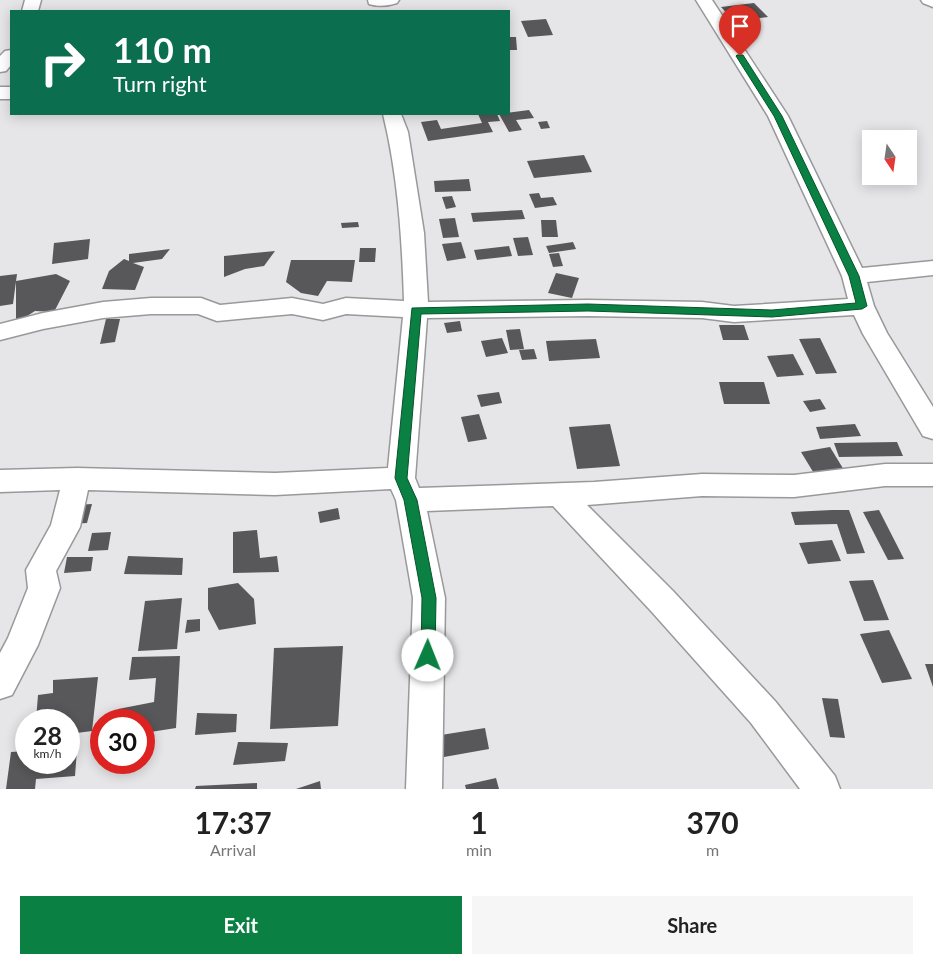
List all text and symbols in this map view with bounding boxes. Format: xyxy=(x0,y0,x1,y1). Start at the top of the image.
pin xyxy=(719,5,761,56)
icon: arrive xyxy=(726,12,754,40)
text: 110 m xyxy=(113,28,212,70)
icon: right xyxy=(30,30,95,95)
text: Turn right xyxy=(113,70,207,97)
north arrow xyxy=(862,130,918,185)
map controls xyxy=(862,130,917,185)
position arrow xyxy=(401,629,453,681)
speed limit sign: 30 xyxy=(90,709,155,774)
text: 28 xyxy=(33,720,62,750)
text: km/h xyxy=(33,746,62,761)
text: 17:37 xyxy=(194,804,272,840)
text: 1 xyxy=(470,804,488,840)
text: 370 xyxy=(686,804,739,840)
text: Arrival xyxy=(210,840,256,859)
text: min xyxy=(466,840,492,859)
text: m xyxy=(706,840,719,859)
button: Exit xyxy=(20,896,462,954)
button: Share xyxy=(472,896,913,954)

